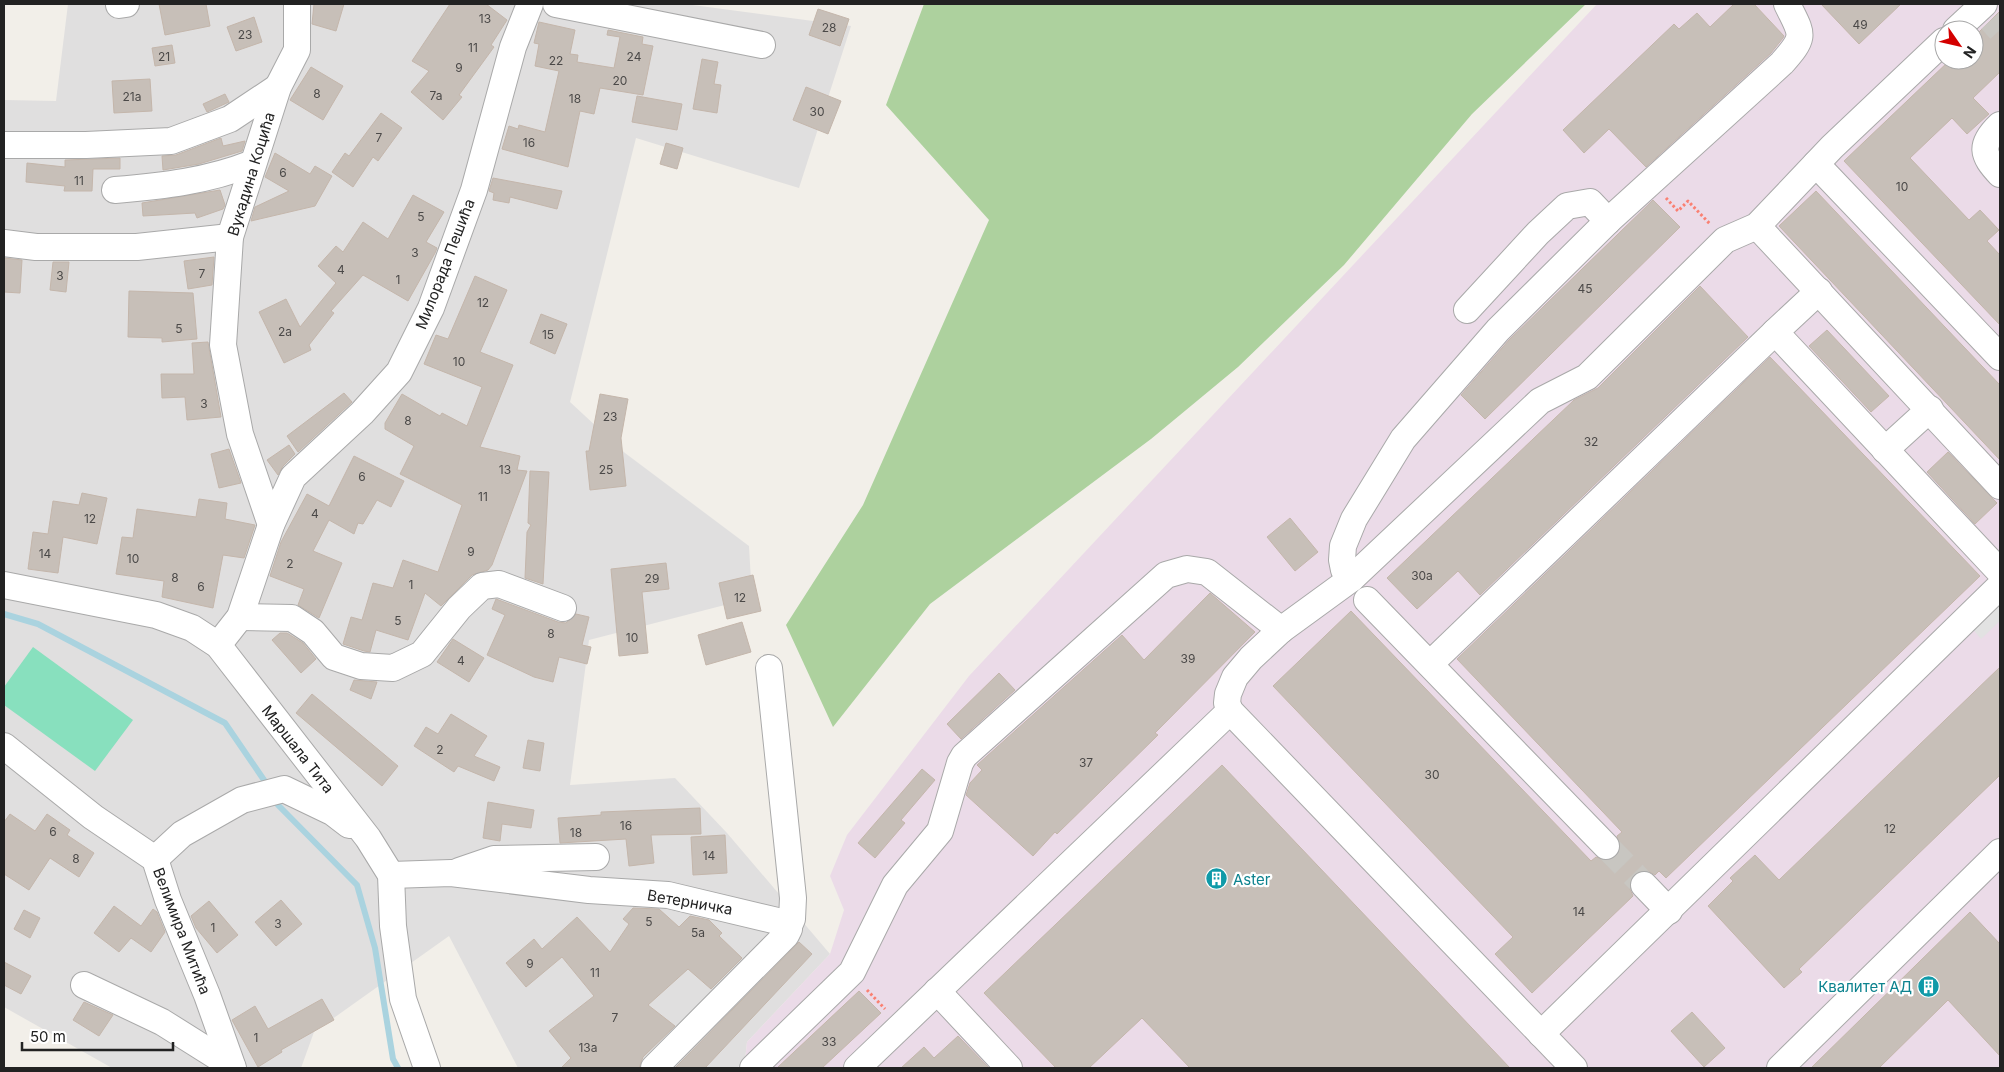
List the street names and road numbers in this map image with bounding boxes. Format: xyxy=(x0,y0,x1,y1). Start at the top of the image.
street label: Вукадина Коцића xyxy=(223,110,279,238)
street label: Милорада Пешића xyxy=(411,196,479,332)
street label: Маршала Тита xyxy=(258,701,338,797)
street label: Велимира Митића xyxy=(149,865,215,997)
street label: Ветерничка xyxy=(646,885,734,919)

